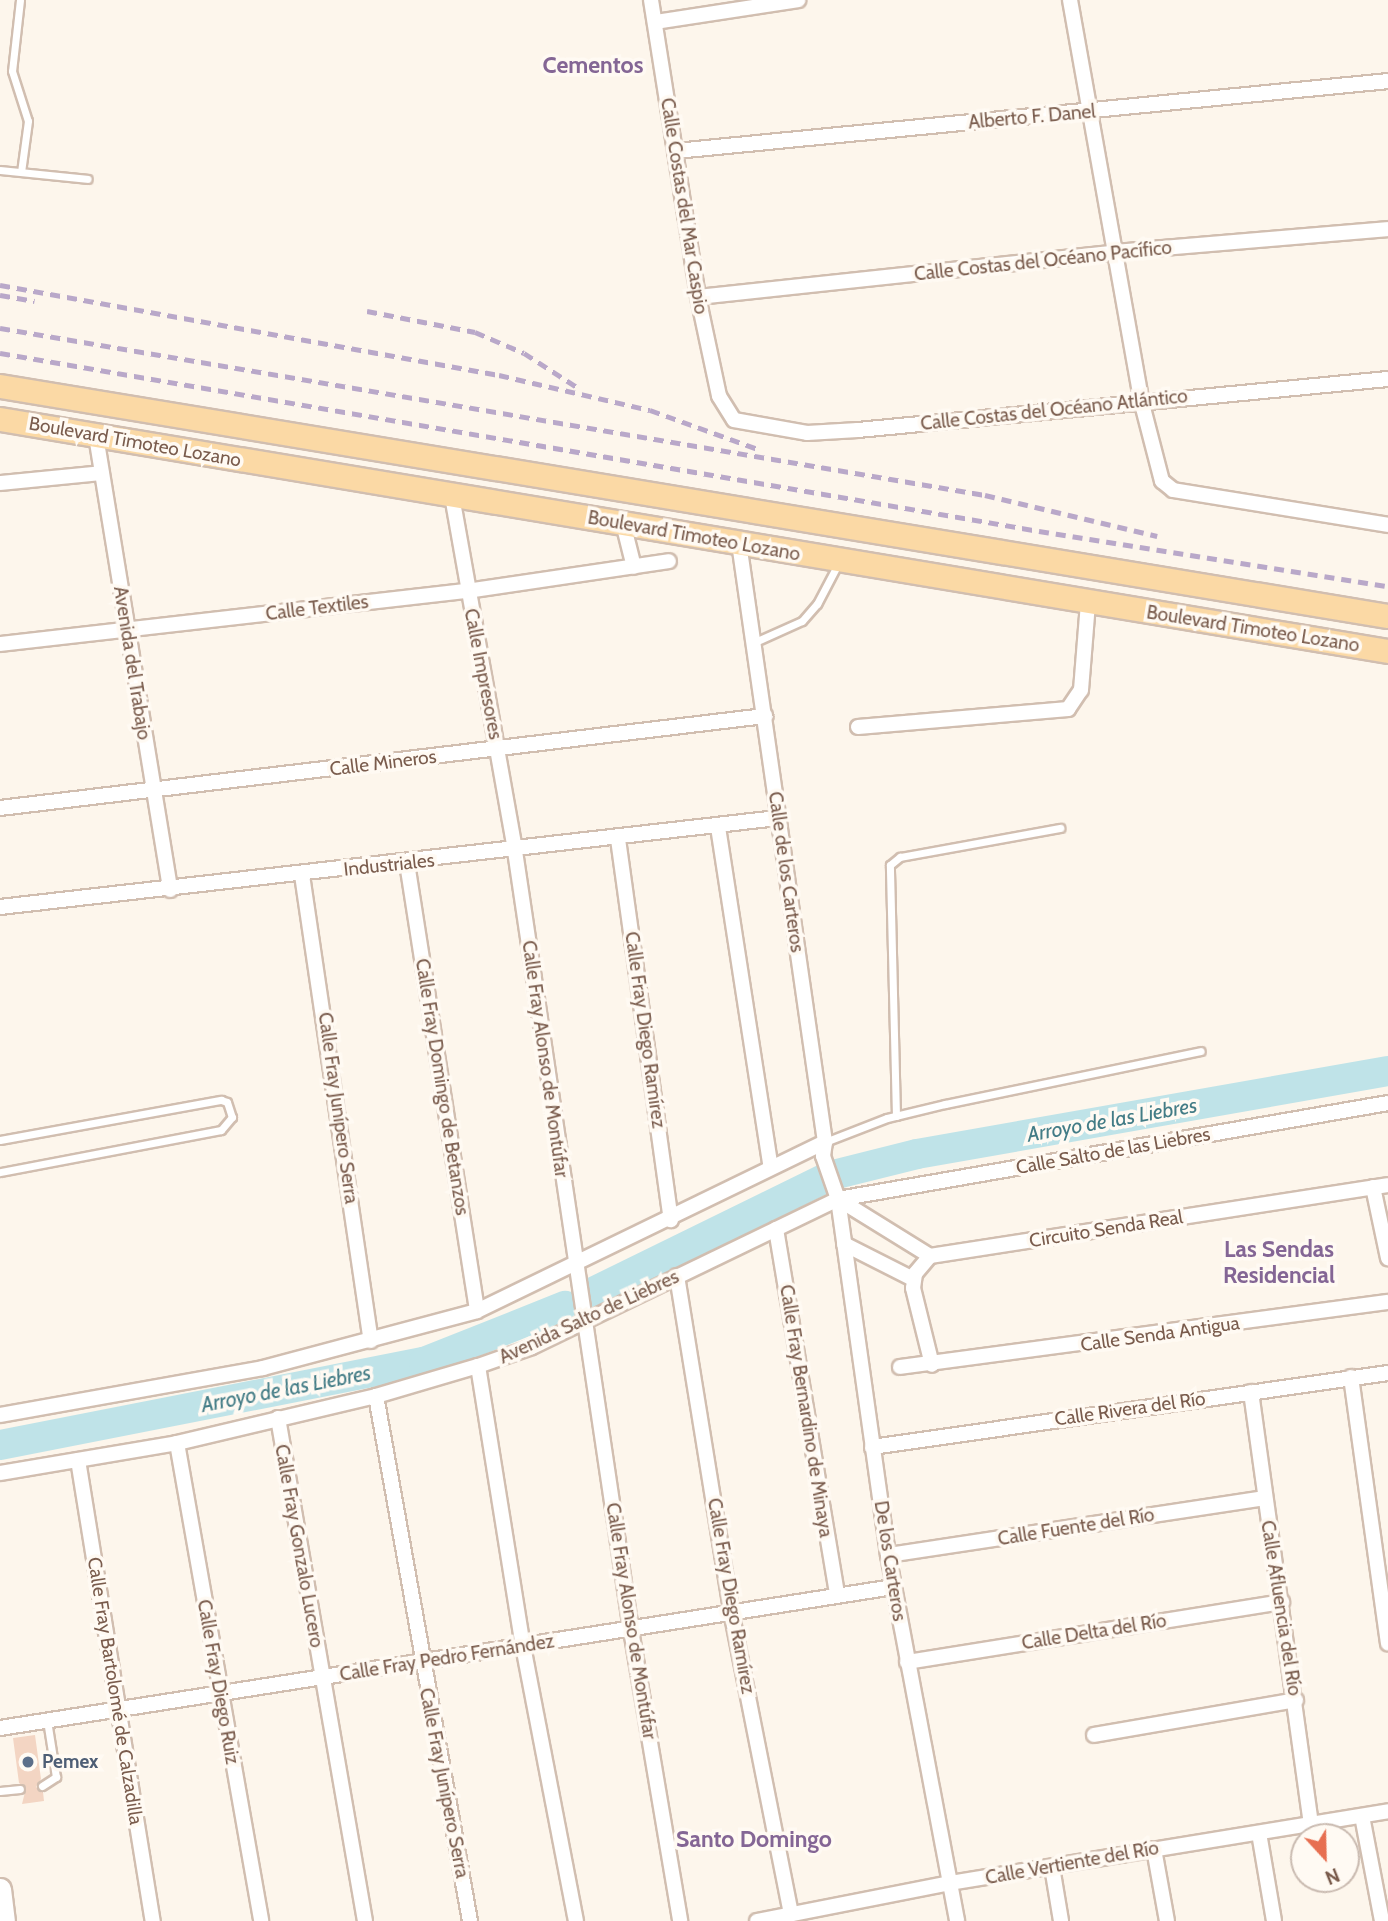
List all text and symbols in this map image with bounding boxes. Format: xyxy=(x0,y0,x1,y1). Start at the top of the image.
district label: Cementos xyxy=(543,51,643,79)
street label: Calle Costas del Mar Caspio xyxy=(656,96,712,316)
street label: Alberto F. Danel xyxy=(967,100,1097,134)
street label: Calle Costas del Océano Pacífico xyxy=(913,236,1173,286)
street label: Calle Costas del Océano Atlántico xyxy=(919,385,1189,435)
street label: Boulevard Timoteo Lozano xyxy=(27,412,243,472)
street label: Boulevard Timoteo Lozano xyxy=(586,506,802,566)
street label: Avenida del Trabajo xyxy=(109,585,155,741)
street label: Calle Textiles xyxy=(264,590,370,626)
street label: Boulevard Timoteo Lozano xyxy=(1145,601,1361,657)
street label: Calle Impresores xyxy=(459,607,507,741)
street label: Calle Mineros xyxy=(328,745,438,781)
street label: Calle de los Carteros xyxy=(763,790,809,954)
street label: Industriales xyxy=(342,849,436,881)
street label: Calle Fray Diego Ramírez xyxy=(620,930,670,1130)
street label: Calle Fray Alonso de Montúfar xyxy=(517,939,573,1179)
street label: Calle Fray Domingo de Betanzos xyxy=(410,957,474,1217)
street label: Calle Fray Junípero Serra xyxy=(313,1011,363,1205)
water label: Arroyo de las Liebres xyxy=(1025,1093,1199,1147)
street label: Calle Salto de las Liebres xyxy=(1014,1123,1212,1179)
street label: Circuito Senda Real xyxy=(1027,1206,1185,1252)
district label: Las Sendas Residencial xyxy=(1223,1235,1335,1289)
street label: Avenida Salto de Liebres xyxy=(495,1265,683,1369)
street label: Calle Fray Bernardino de Minaya xyxy=(775,1283,837,1539)
street label: Calle Senda Antigua xyxy=(1079,1312,1241,1356)
water label: Arroyo de las Liebres xyxy=(199,1360,373,1418)
street label: Calle Rivera del Río xyxy=(1053,1387,1207,1431)
street label: Calle Fray Gonzalo Lucero xyxy=(270,1443,328,1649)
street label: Calle Fray Diego Ramírez xyxy=(703,1496,759,1696)
street label: De los Carteros xyxy=(869,1499,911,1623)
street label: Calle Fray Alonso de Montúfar xyxy=(601,1501,661,1741)
street label: Calle Fuente del Río xyxy=(996,1503,1156,1551)
street label: Calle Afluencia del Río xyxy=(1256,1519,1306,1697)
street label: Calle Fray Bartolomé de Calzadilla xyxy=(83,1556,147,1826)
street label: Calle Fray Diego Ruiz xyxy=(192,1598,244,1766)
street label: Calle Delta del Río xyxy=(1020,1609,1168,1655)
street label: Calle Fray Pedro Fernández xyxy=(338,1630,556,1686)
street label: Calle Fray Junípero Serra xyxy=(414,1686,474,1880)
place label: Pemex xyxy=(42,1751,98,1773)
marker: Pemex xyxy=(20,1754,36,1770)
north arrow xyxy=(1290,1823,1360,1893)
district label: Santo Domingo xyxy=(676,1825,832,1853)
street label: Calle Vertiente del Río xyxy=(984,1837,1160,1889)
text: N xyxy=(1322,1863,1343,1889)

